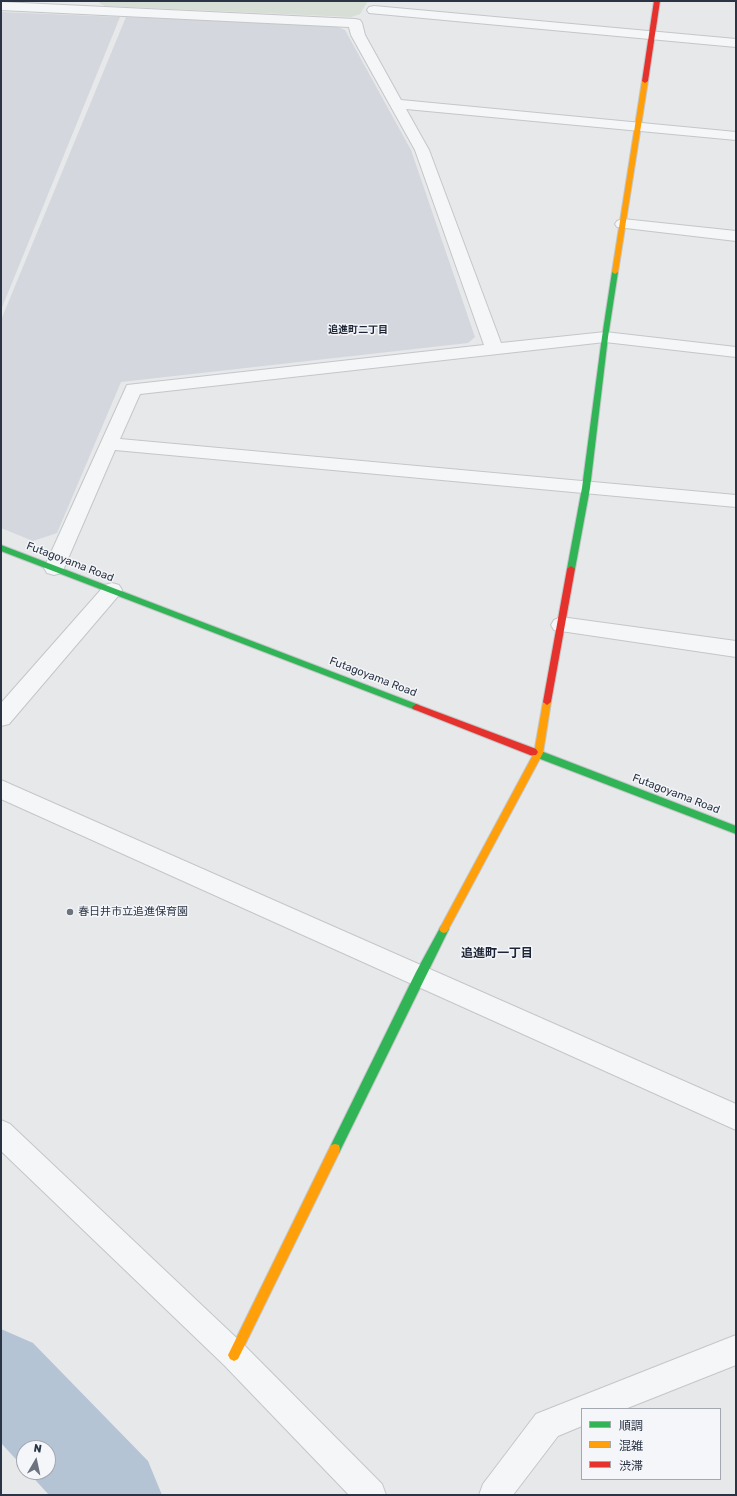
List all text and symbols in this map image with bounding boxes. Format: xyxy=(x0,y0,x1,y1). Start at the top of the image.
district label: 追進町二丁目 xyxy=(328,324,388,336)
street label: Futagoyama Road xyxy=(24,539,116,585)
street label: Futagoyama Road xyxy=(327,654,419,700)
street label: Futagoyama Road xyxy=(630,771,722,817)
place label: 春日井市立追進保育園 xyxy=(78,905,188,919)
marker: 春日井市立追進保育園 xyxy=(65,907,75,917)
district label: 追進町一丁目 xyxy=(461,947,533,961)
legend xyxy=(581,1408,721,1480)
text: 順調 xyxy=(619,1419,643,1433)
text: 混雑 xyxy=(619,1439,643,1453)
north arrow xyxy=(16,1440,56,1480)
text: N xyxy=(33,1442,43,1456)
text: 渋滞 xyxy=(619,1459,643,1473)

